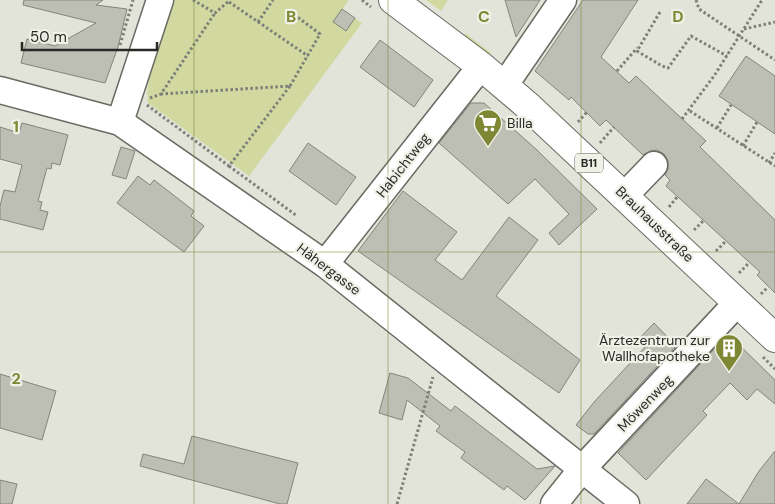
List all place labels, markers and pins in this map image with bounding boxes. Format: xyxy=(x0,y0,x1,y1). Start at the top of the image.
supermarket icon: Billa xyxy=(473,108,503,147)
place label: Billa xyxy=(507,114,533,132)
place label: Ärztezentrum zur Wallhofapotheke xyxy=(599,331,710,365)
building icon: Ärztezentrum zur Wallhofapotheke xyxy=(714,333,744,372)

